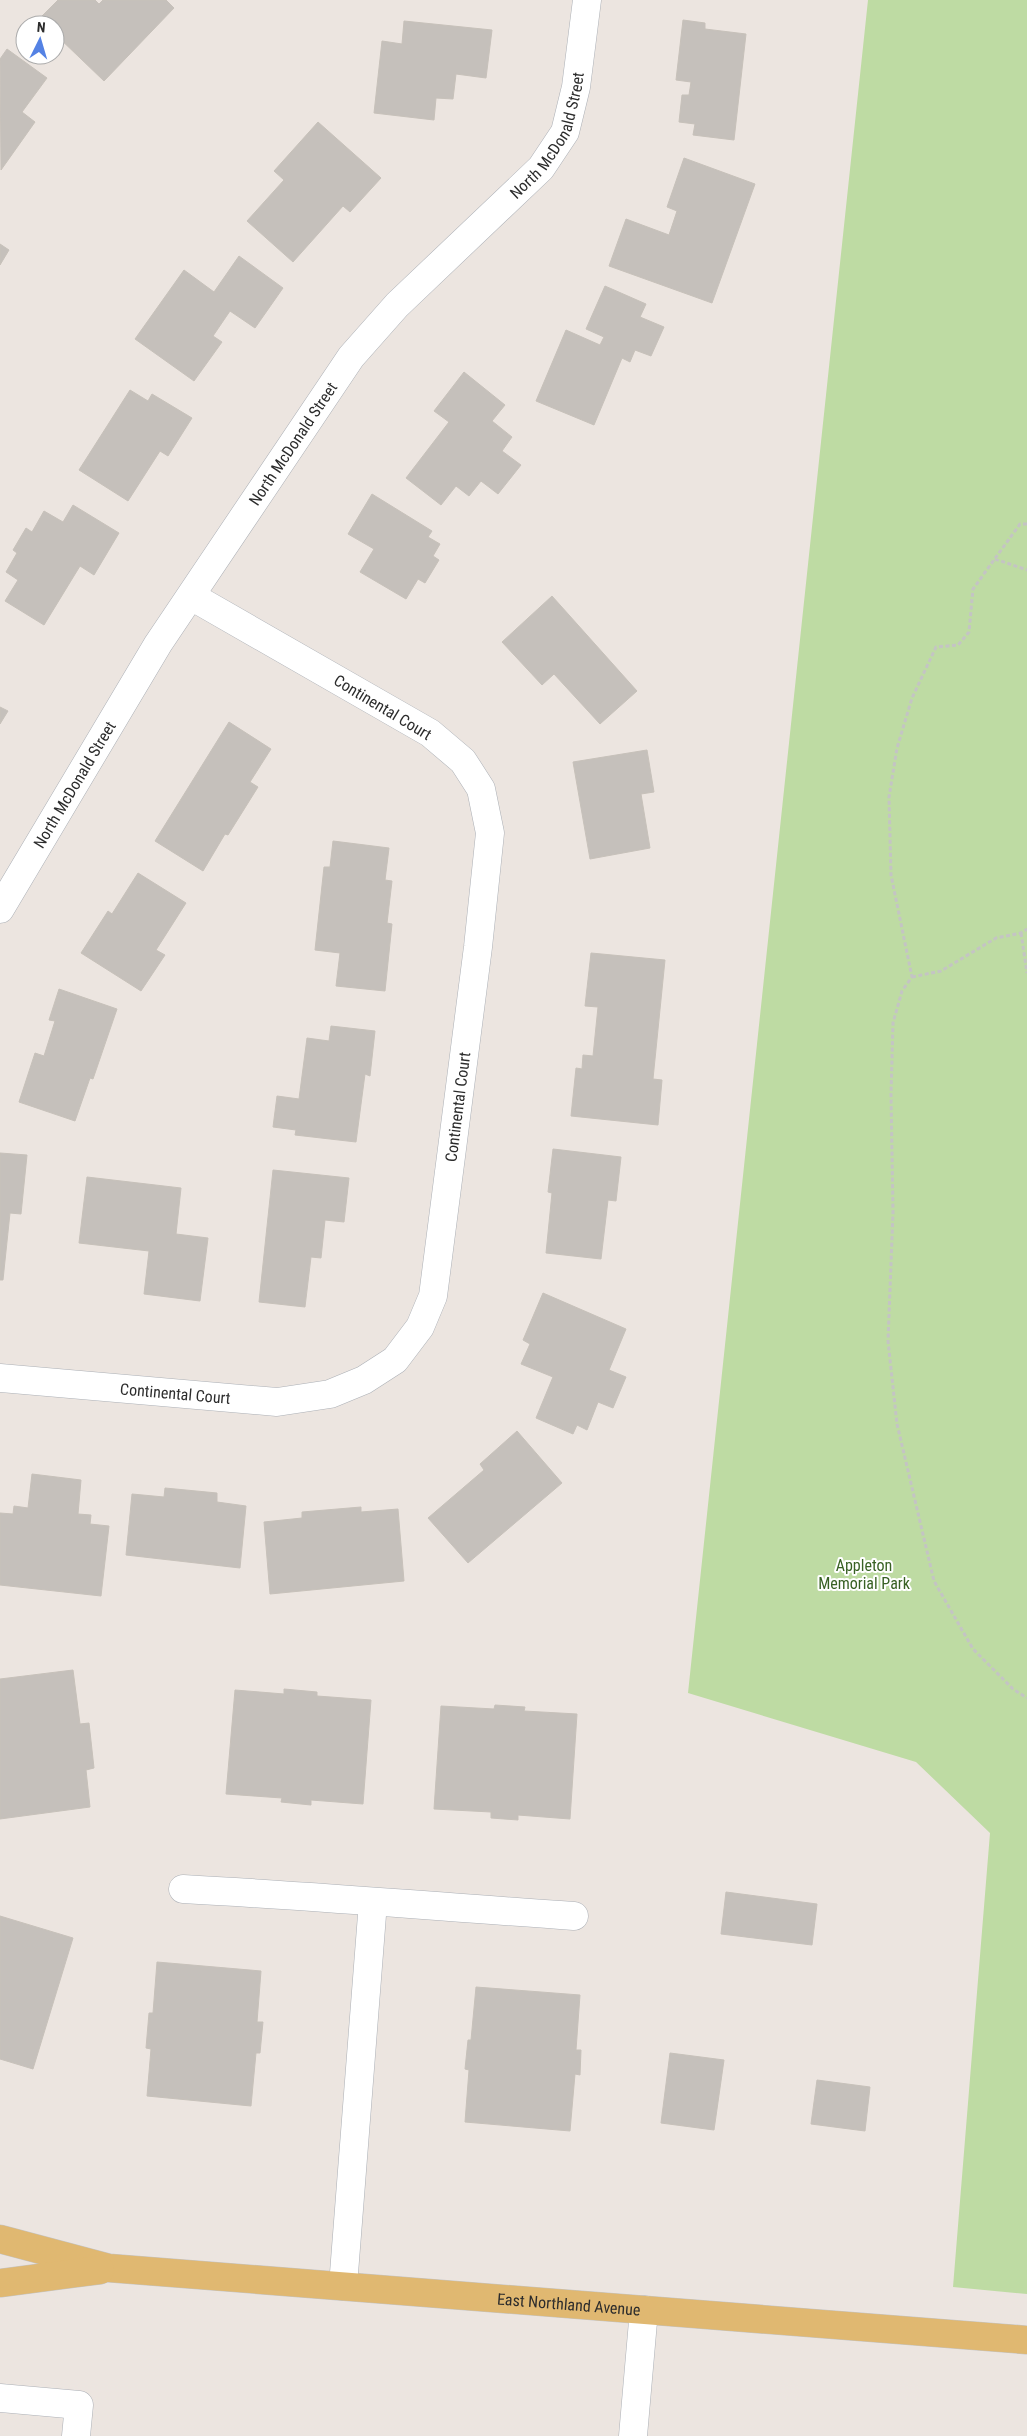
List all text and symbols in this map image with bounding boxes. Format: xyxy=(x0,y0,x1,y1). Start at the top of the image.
north arrow xyxy=(15,15,65,65)
text: N xyxy=(36,19,46,35)
street label: North McDonald Street xyxy=(506,71,588,203)
street label: North McDonald Street xyxy=(245,379,341,509)
street label: Continental Court xyxy=(330,671,435,744)
street label: North McDonald Street xyxy=(30,718,120,852)
street label: Continental Court xyxy=(441,1050,474,1163)
street label: Continental Court xyxy=(119,1379,232,1408)
park label: Appleton Memorial Park xyxy=(818,1556,911,1593)
street label: East Northland Avenue xyxy=(496,2289,641,2320)

